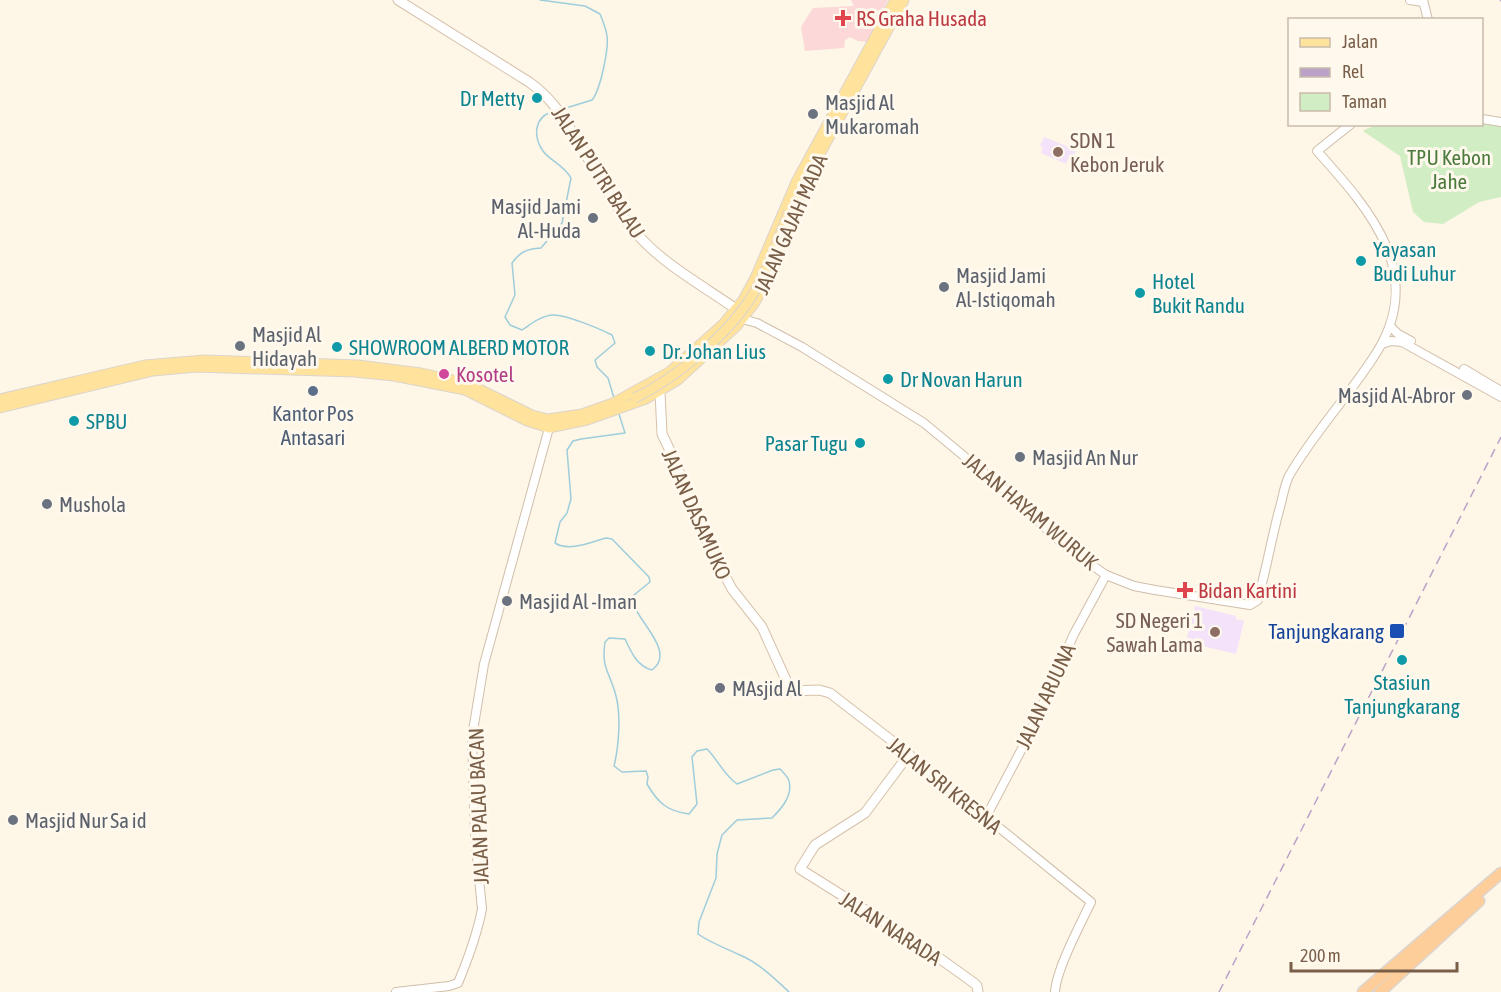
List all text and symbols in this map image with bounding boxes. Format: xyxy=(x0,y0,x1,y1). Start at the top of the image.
place label: RS Graha Husada xyxy=(856,6,987,30)
marker: RS Graha Husada xyxy=(834,9,852,27)
legend xyxy=(1288,18,1483,126)
text: Jalan xyxy=(1342,31,1378,52)
text: Rel xyxy=(1342,61,1364,82)
place label: Dr Metty xyxy=(460,86,525,110)
place label: Masjid Al Mukaromah xyxy=(825,90,919,138)
marker: Dr Metty xyxy=(530,91,544,105)
text: Taman xyxy=(1342,91,1387,112)
street label: JALAN PUTRI BALAU xyxy=(547,102,651,242)
marker: Masjid Al Mukaromah xyxy=(806,107,820,121)
place label: SDN 1 Kebon Jeruk xyxy=(1070,128,1164,176)
marker: SDN 1 Kebon Jeruk xyxy=(1051,145,1065,159)
park label: TPU Kebon Jahe xyxy=(1407,145,1491,193)
street label: JALAN GAJAH MADA xyxy=(748,150,832,298)
place label: Masjid Jami Al-Huda xyxy=(491,194,581,242)
marker: Masjid Jami Al-Huda xyxy=(586,211,600,225)
place label: Yayasan Budi Luhur xyxy=(1373,237,1456,285)
marker: Yayasan Budi Luhur xyxy=(1354,254,1368,268)
place label: Masjid Jami Al-Istiqomah xyxy=(956,263,1056,311)
place label: Hotel Bukit Randu xyxy=(1152,269,1245,317)
marker: Masjid Jami Al-Istiqomah xyxy=(937,280,951,294)
marker: Hotel Bukit Randu xyxy=(1133,286,1147,300)
place label: Masjid Al Hidayah xyxy=(252,322,322,370)
place label: SHOWROOM ALBERD MOTOR xyxy=(349,335,569,359)
marker: Masjid Al Hidayah xyxy=(233,339,247,353)
place label: Dr. Johan Lius xyxy=(662,339,766,363)
marker: SHOWROOM ALBERD MOTOR xyxy=(330,340,344,354)
marker: Dr. Johan Lius xyxy=(643,344,657,358)
place label: Kosotel xyxy=(456,362,514,386)
marker: Kosotel xyxy=(437,367,451,381)
place label: Dr Novan Harun xyxy=(900,367,1023,391)
marker: Dr Novan Harun xyxy=(881,372,895,386)
place label: Masjid Al-Abror xyxy=(1338,383,1456,407)
marker: Kantor Pos Antasari xyxy=(306,384,320,398)
marker: Masjid Al-Abror xyxy=(1460,388,1474,402)
place label: Kantor Pos Antasari xyxy=(272,401,354,449)
place label: SPBU xyxy=(86,409,127,433)
marker: SPBU xyxy=(67,414,81,428)
place label: Pasar Tugu xyxy=(765,431,848,455)
marker: Pasar Tugu xyxy=(853,436,867,450)
street label: JALAN DASAMUKO xyxy=(658,445,736,583)
place label: Masjid An Nur xyxy=(1032,445,1139,469)
street label: JALAN HAYAM WURUK xyxy=(959,448,1104,575)
marker: Masjid An Nur xyxy=(1013,450,1027,464)
place label: Mushola xyxy=(59,492,126,516)
marker: Mushola xyxy=(40,497,54,511)
place label: Bidan Kartini xyxy=(1198,578,1297,602)
marker: Bidan Kartini xyxy=(1176,581,1194,599)
place label: Masjid Al -Iman xyxy=(519,589,637,613)
marker: Masjid Al -Iman xyxy=(500,594,514,608)
place label: SD Negeri 1 Sawah Lama xyxy=(1106,608,1203,656)
place label: Tanjungkarang xyxy=(1268,619,1384,643)
marker: Tanjungkarang xyxy=(1388,622,1406,640)
marker: SD Negeri 1 Sawah Lama xyxy=(1208,625,1222,639)
street label: JALAN ARJUNA xyxy=(1010,639,1080,752)
marker: Stasiun Tanjungkarang xyxy=(1395,653,1409,667)
place label: Stasiun Tanjungkarang xyxy=(1344,670,1460,718)
place label: MAsjid Al xyxy=(732,676,803,700)
marker: MAsjid Al xyxy=(713,681,727,695)
street label: JALAN PALAU BACAN xyxy=(463,727,493,885)
street label: JALAN SRI KRESNA xyxy=(883,732,1007,839)
place label: Masjid Nur Sa id xyxy=(25,808,147,832)
marker: Masjid Nur Sa id xyxy=(6,813,20,827)
street label: JALAN NARADA xyxy=(836,886,947,970)
scale bar xyxy=(1291,935,1458,973)
text: 200 m xyxy=(1300,945,1341,966)

